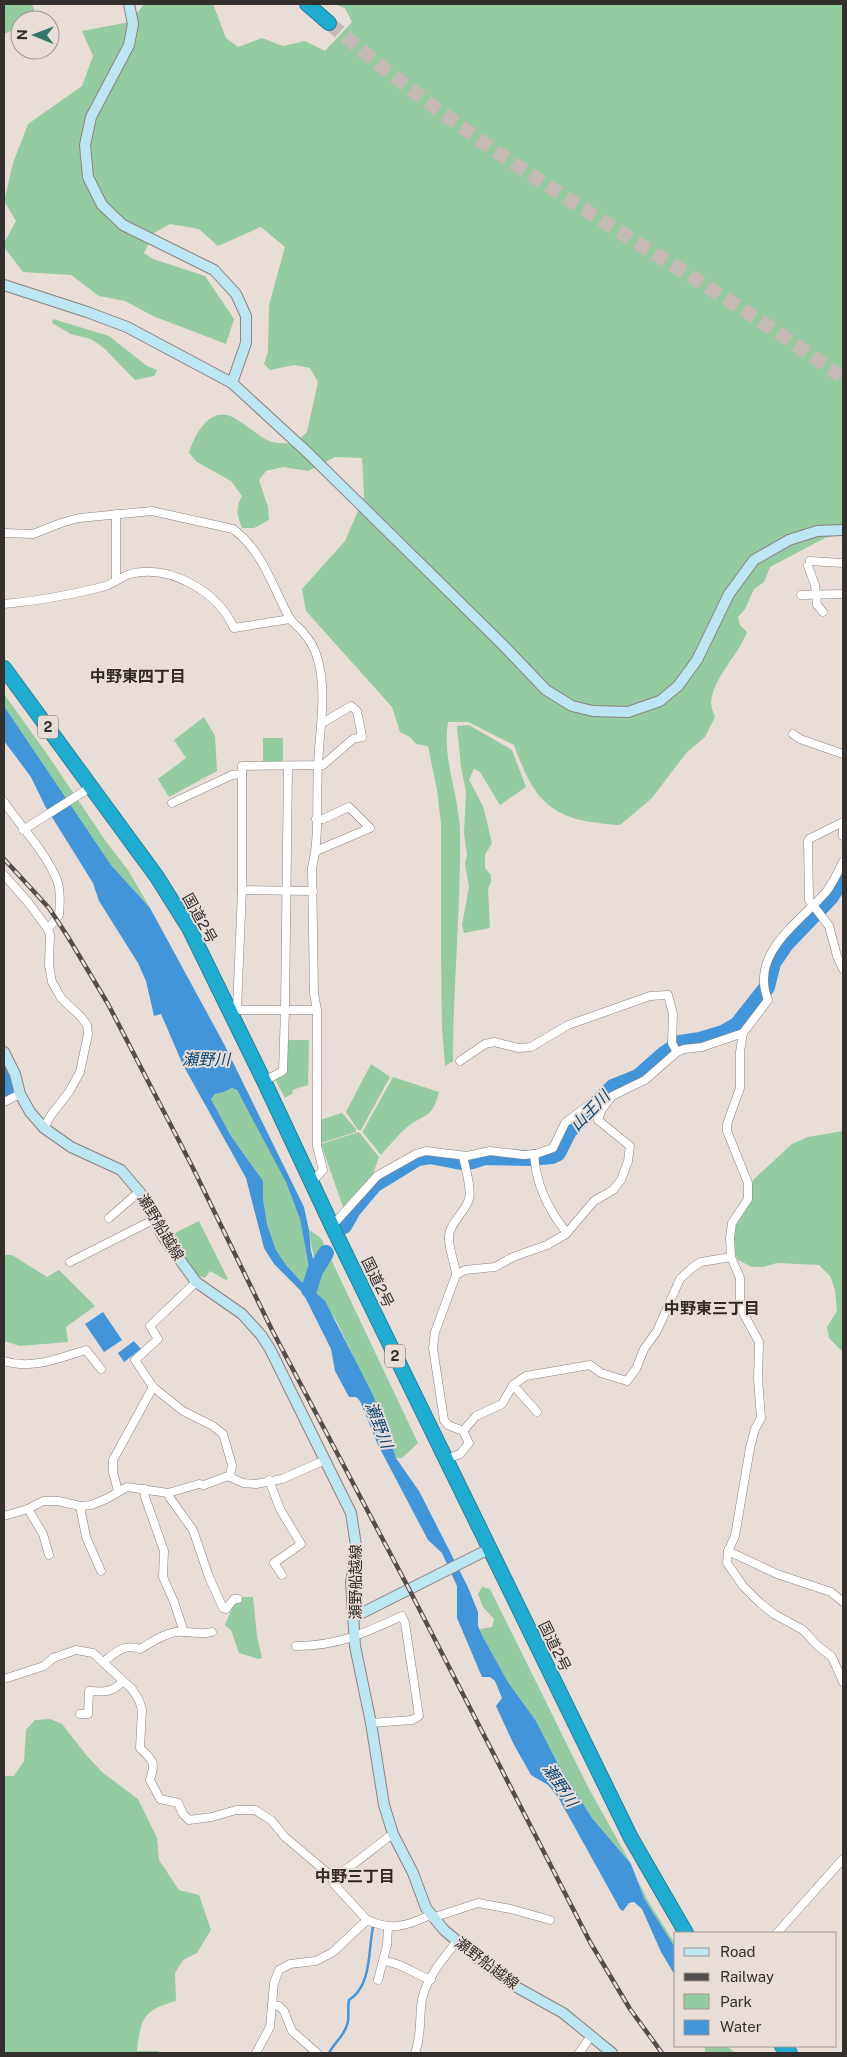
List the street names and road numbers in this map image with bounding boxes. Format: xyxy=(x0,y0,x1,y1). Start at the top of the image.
road number: 2 xyxy=(38,716,58,739)
street label: 国道2号 xyxy=(179,890,221,946)
street label: 瀬野船越線 xyxy=(134,1190,188,1264)
street label: 国道2号 xyxy=(359,1254,397,1310)
road number: 2 xyxy=(385,1344,405,1368)
street label: 瀬野船越線 xyxy=(347,1544,364,1620)
street label: 国道2号 xyxy=(536,1618,574,1674)
street label: 瀬野船越線 xyxy=(452,1934,522,1992)

